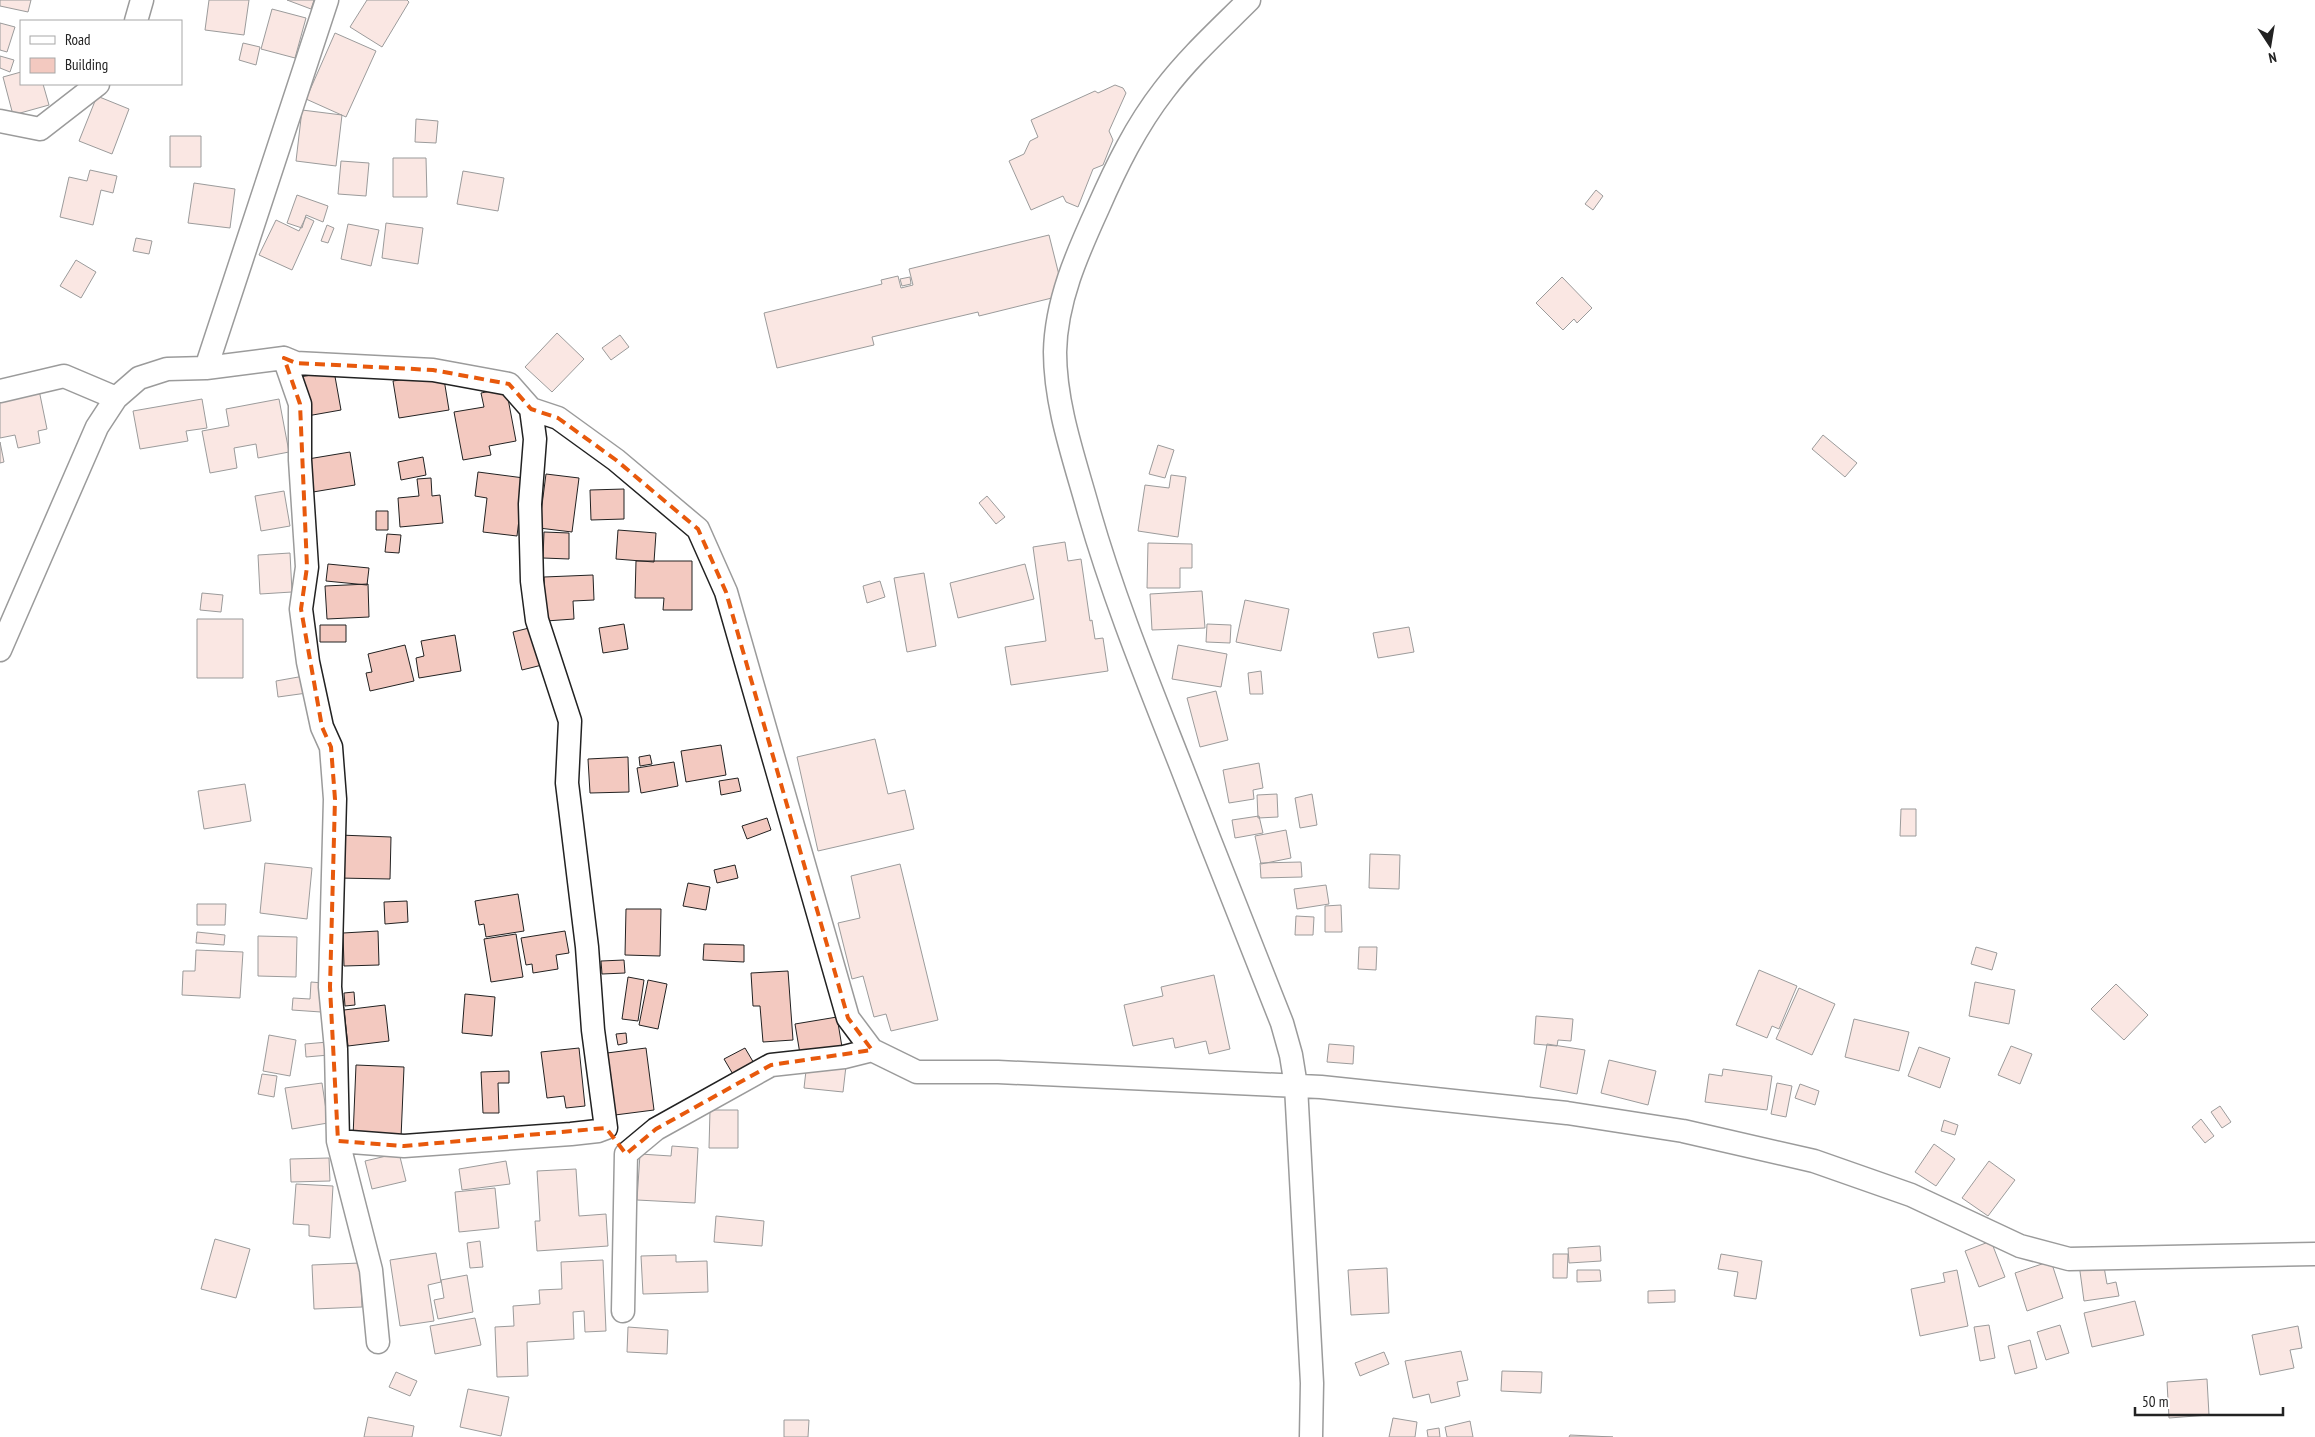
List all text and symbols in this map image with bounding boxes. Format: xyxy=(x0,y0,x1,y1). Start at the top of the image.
legend xyxy=(20,20,182,85)
north arrow xyxy=(2245,20,2295,70)
text: Road xyxy=(65,30,91,49)
text: N xyxy=(2267,48,2278,67)
text: Building xyxy=(65,55,108,74)
scale bar xyxy=(2135,1384,2282,1416)
text: 50 m xyxy=(2142,1392,2168,1411)

